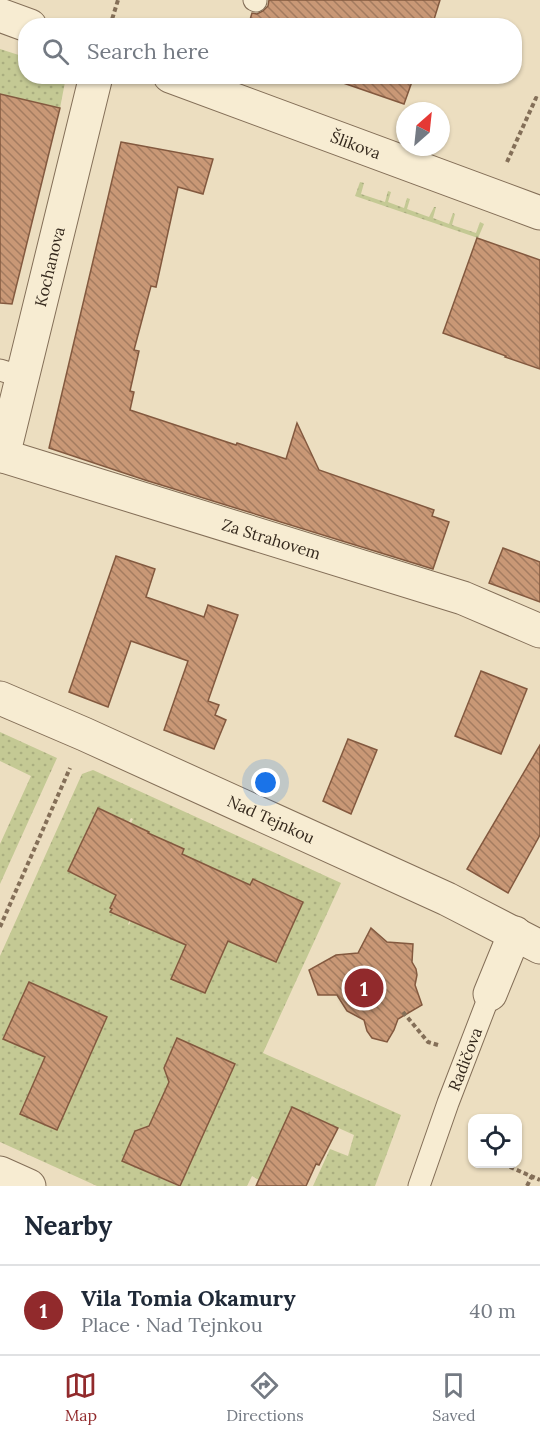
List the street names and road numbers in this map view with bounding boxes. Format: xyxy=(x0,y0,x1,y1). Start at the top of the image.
street label: Šlikova xyxy=(328,126,383,163)
street label: Kochanova xyxy=(30,225,69,309)
street label: Za Strahovem xyxy=(219,514,323,563)
street label: Nad Tejnkou xyxy=(224,791,318,848)
street label: Radičova xyxy=(444,1025,486,1094)

